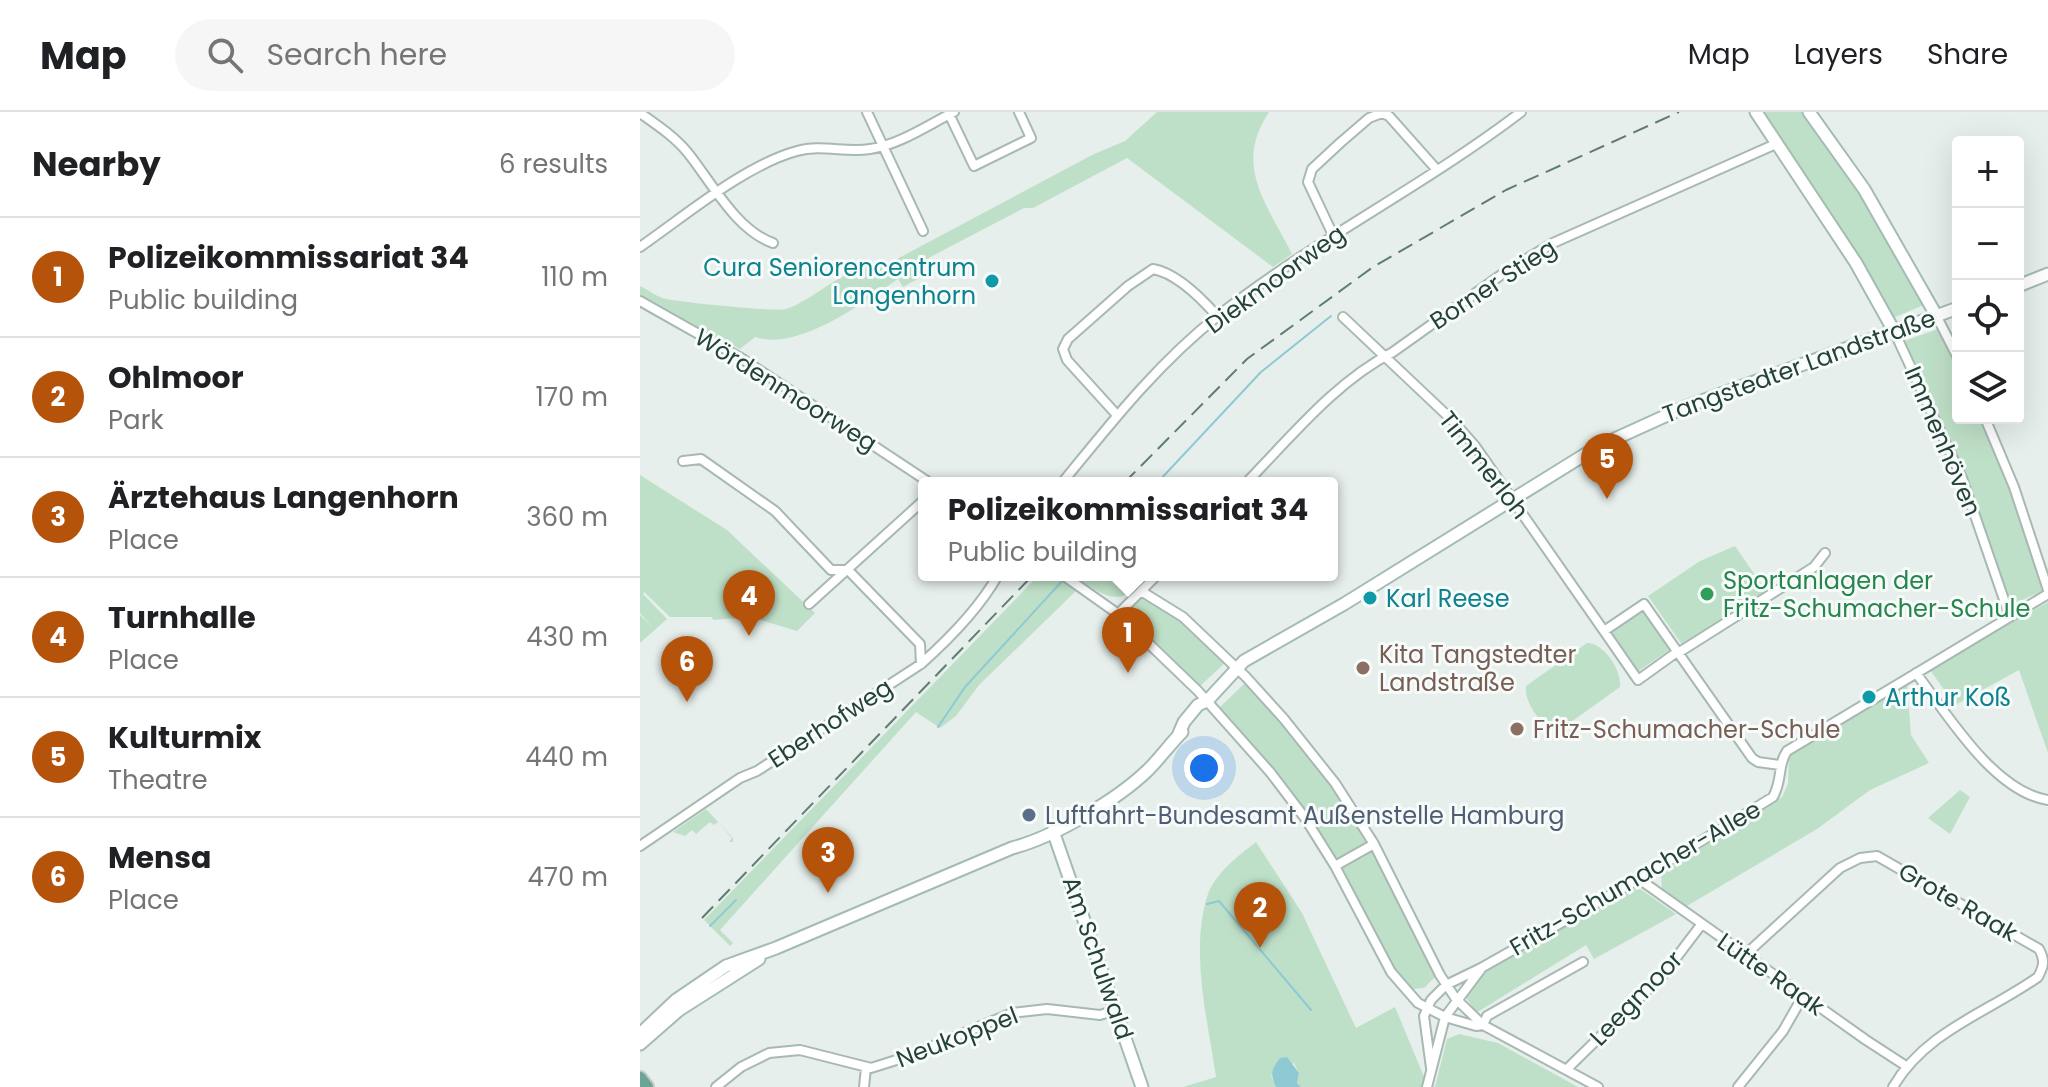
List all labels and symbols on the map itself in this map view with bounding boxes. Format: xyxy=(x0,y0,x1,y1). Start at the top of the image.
street label: Diekmoorweg xyxy=(1198,217,1352,341)
street label: Borner Stieg xyxy=(1423,231,1563,337)
place label: Cura Seniorencentrum Langenhorn xyxy=(703,251,976,312)
marker: Cura Seniorencentrum Langenhorn xyxy=(983,272,1001,290)
street label: Tangstedter Landstraße xyxy=(1658,301,1940,431)
street label: Wördenmoorweg xyxy=(688,321,884,459)
street label: Immenhöven xyxy=(1897,361,1989,521)
street label: Timmerloh xyxy=(1431,404,1537,526)
pin: 5 xyxy=(1581,433,1633,499)
place label: Sportanlagen der Fritz-Schumacher-Schule xyxy=(1723,564,2030,625)
pin: 4 xyxy=(723,570,775,636)
place label: Karl Reese xyxy=(1386,582,1510,615)
marker: Sportanlagen der Fritz-Schumacher-Schule xyxy=(1698,585,1716,603)
marker: Karl Reese xyxy=(1361,589,1379,607)
pin: 1 xyxy=(1102,607,1154,673)
pin: 6 xyxy=(661,636,713,702)
place label: Kita Tangstedter Landstraße xyxy=(1379,638,1576,699)
marker: Kita Tangstedter Landstraße xyxy=(1354,659,1372,677)
street label: Eberhofweg xyxy=(762,671,898,775)
place label: Arthur Koß xyxy=(1885,681,2011,714)
marker: Arthur Koß xyxy=(1860,688,1878,706)
place label: Fritz-Schumacher-Schule xyxy=(1533,713,1840,746)
marker: Fritz-Schumacher-Schule xyxy=(1508,720,1526,738)
your location xyxy=(1184,748,1224,788)
street label: Fritz-Schumacher-Allee xyxy=(1503,792,1767,964)
place label: Luftfahrt-Bundesamt Außenstelle Hamburg xyxy=(1045,799,1565,832)
marker: Luftfahrt-Bundesamt Außenstelle Hamburg xyxy=(1020,806,1038,824)
pin: 3 xyxy=(802,827,854,893)
street label: Grote Raak xyxy=(1892,855,2024,950)
street label: Am Schulwald xyxy=(1055,872,1141,1044)
pin: 2 xyxy=(1234,882,1286,948)
street label: Lütte Raak xyxy=(1711,925,1832,1023)
street label: Leegmoor xyxy=(1582,943,1690,1053)
street label: Neukoppel xyxy=(891,999,1023,1075)

